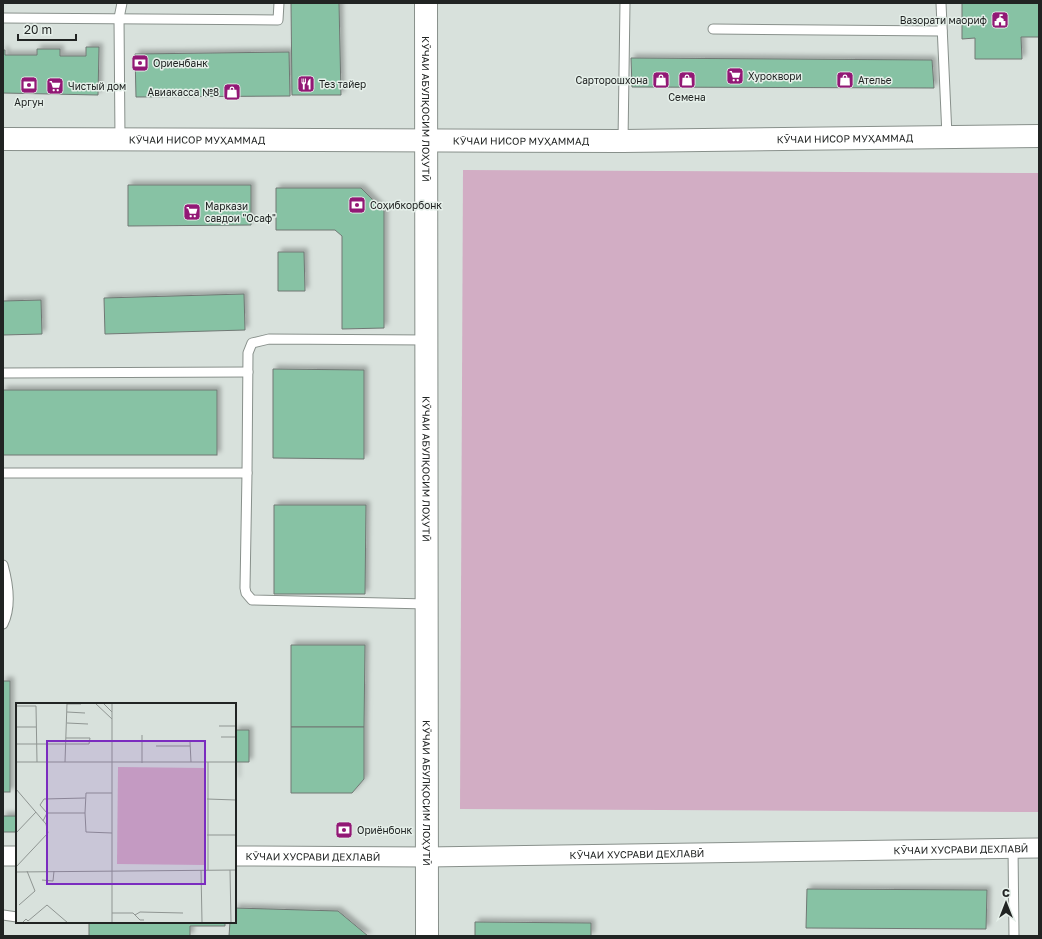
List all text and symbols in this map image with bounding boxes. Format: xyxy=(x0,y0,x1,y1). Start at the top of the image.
public building icon: Вазорати маориф xyxy=(990,10,1010,30)
place label: Вазорати маориф xyxy=(900,14,987,26)
scale bar xyxy=(18,16,76,42)
text: 20 m xyxy=(24,22,52,37)
street label: КӮЧАИ АБУЛҚОСИМ ЛОҲУТӢ xyxy=(420,36,432,182)
bank icon: Ориенбанк xyxy=(130,53,150,73)
place label: Ориенбанк xyxy=(153,57,208,69)
supermarket icon: Хуроквори xyxy=(725,66,745,86)
shop icon: Сарторошхона xyxy=(651,70,671,90)
shop icon: Семена xyxy=(677,70,697,90)
place label: Хуроквори xyxy=(748,70,802,82)
shop icon: Ателье xyxy=(835,70,855,90)
restaurant icon: Тез тайер xyxy=(296,74,316,94)
place label: Сарторошхона xyxy=(575,74,648,86)
place label: Ателье xyxy=(858,74,892,86)
bank icon: Аргун xyxy=(19,75,39,95)
supermarket icon: Чистый дом xyxy=(45,76,65,96)
place label: Тез тайер xyxy=(319,78,366,90)
place label: Чистый дом xyxy=(68,80,126,92)
shop icon: Авиакасса №8 xyxy=(222,82,242,102)
place label: Авиакасса №8 xyxy=(148,86,219,98)
place label: Семена xyxy=(668,91,706,103)
place label: Аргун xyxy=(14,96,44,108)
street label: КӮЧАИ НИСОР МУҲАММАД xyxy=(777,132,913,145)
street label: КӮЧАИ НИСОР МУҲАММАД xyxy=(129,133,265,146)
street label: КӮЧАИ НИСОР МУҲАММАД xyxy=(453,134,589,147)
bank icon: Соҳибкорбонк xyxy=(347,195,367,215)
place label: Соҳибкорбонк xyxy=(370,199,442,211)
place label: Маркази савдои "Осаф" xyxy=(205,200,276,224)
supermarket icon: Маркази савдои "Осаф" xyxy=(182,202,202,222)
street label: КӮЧАИ АБУЛҚОСИМ ЛОҲУТӢ xyxy=(420,396,433,542)
inset map xyxy=(16,703,236,923)
street label: КӮЧАИ АБУЛҚОСИМ ЛОҲУТӢ xyxy=(421,720,433,866)
bank icon: Ориёнбонк xyxy=(334,820,354,840)
place label: Ориёнбонк xyxy=(357,824,413,836)
street label: КӮЧАИ ХУСРАВИ ДЕХЛАВӢ xyxy=(893,842,1028,856)
street label: КӮЧАИ ХУСРАВИ ДЕХЛАВӢ xyxy=(569,847,705,861)
street label: КӮЧАИ ХУСРАВИ ДЕХЛАВӢ xyxy=(246,850,380,863)
north arrow xyxy=(986,883,1026,923)
text: С xyxy=(1002,886,1010,899)

